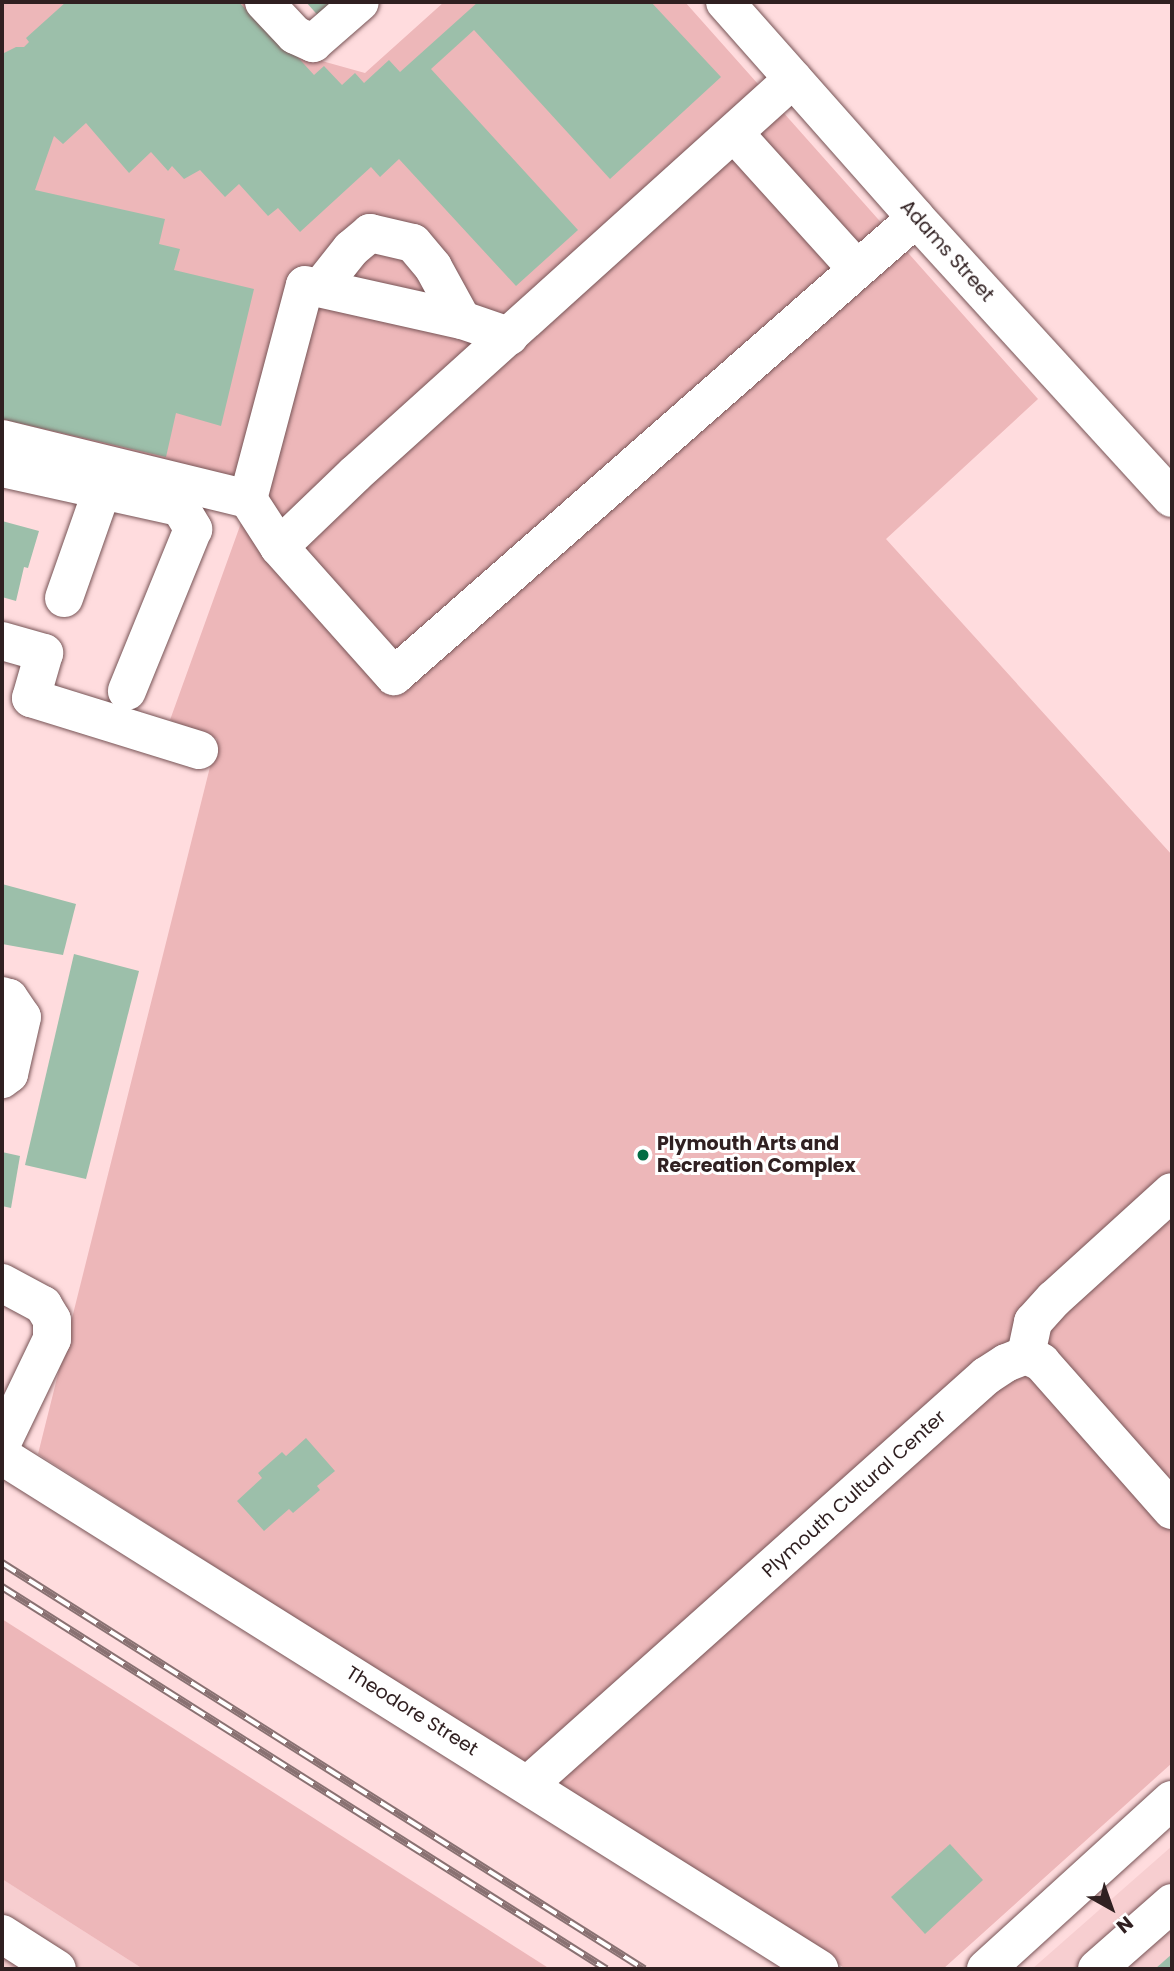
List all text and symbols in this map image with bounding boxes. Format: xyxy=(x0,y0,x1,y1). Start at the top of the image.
street label: Adams Street xyxy=(895,196,999,306)
place label: Plymouth Arts and Recreation Complex xyxy=(657,1133,856,1177)
marker: Plymouth Arts and Recreation Complex xyxy=(635,1147,651,1163)
street label: Plymouth Cultural Center xyxy=(758,1406,950,1582)
street label: Theodore Street xyxy=(342,1661,482,1761)
north arrow xyxy=(1076,1873,1146,1943)
text: N xyxy=(1111,1910,1139,1939)

